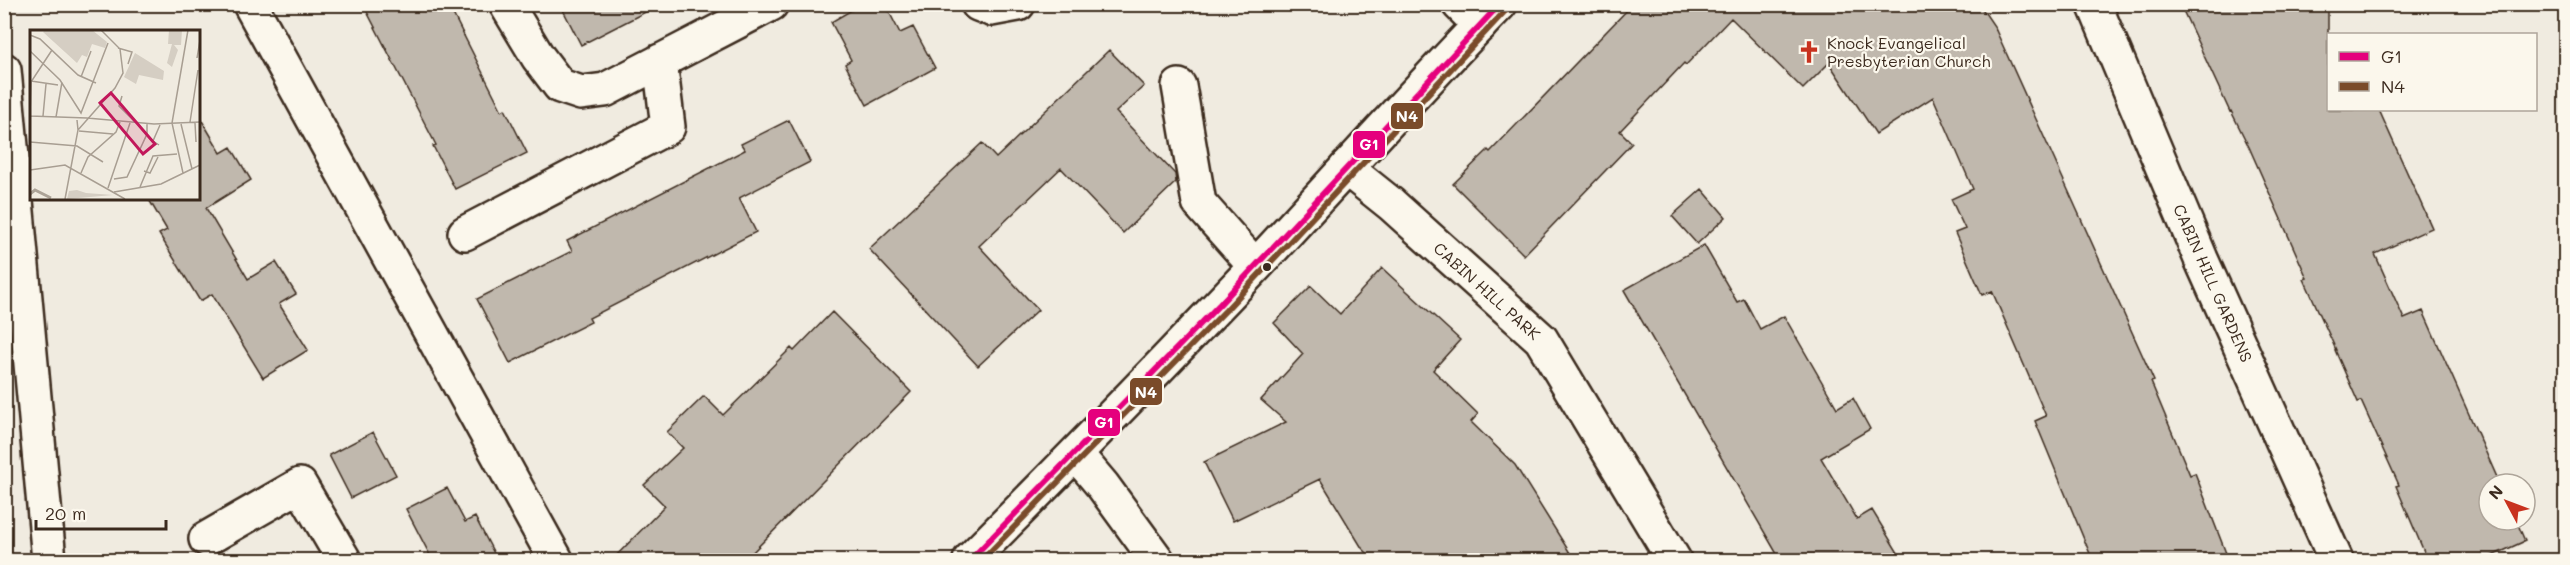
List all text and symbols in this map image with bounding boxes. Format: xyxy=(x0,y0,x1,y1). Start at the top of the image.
inset map xyxy=(30,30,200,200)
place label: Knock Evangelical Presbyterian Church xyxy=(1827,32,1991,71)
legend xyxy=(2327,33,2537,111)
church icon: Knock Evangelical Presbyterian Church xyxy=(1796,39,1822,65)
text: G1 xyxy=(2381,44,2402,68)
text: N4 xyxy=(2381,74,2405,98)
line badge: N4 xyxy=(1390,102,1424,130)
text: N4 xyxy=(1396,105,1418,126)
line badge: G1 xyxy=(1352,130,1386,159)
text: G1 xyxy=(1359,133,1379,154)
street label: CABIN HILL GARDENS xyxy=(2169,200,2258,365)
street label: CABIN HILL PARK xyxy=(1430,237,1545,344)
unlabelled marker xyxy=(1261,261,1273,273)
line badge: N4 xyxy=(1129,377,1163,406)
text: N4 xyxy=(1135,381,1157,402)
line badge: G1 xyxy=(1087,408,1121,437)
text: G1 xyxy=(1094,411,1114,432)
north arrow xyxy=(2477,472,2537,532)
text: N xyxy=(2483,480,2507,503)
scale bar xyxy=(36,493,166,531)
text: 20 m xyxy=(45,501,86,525)

